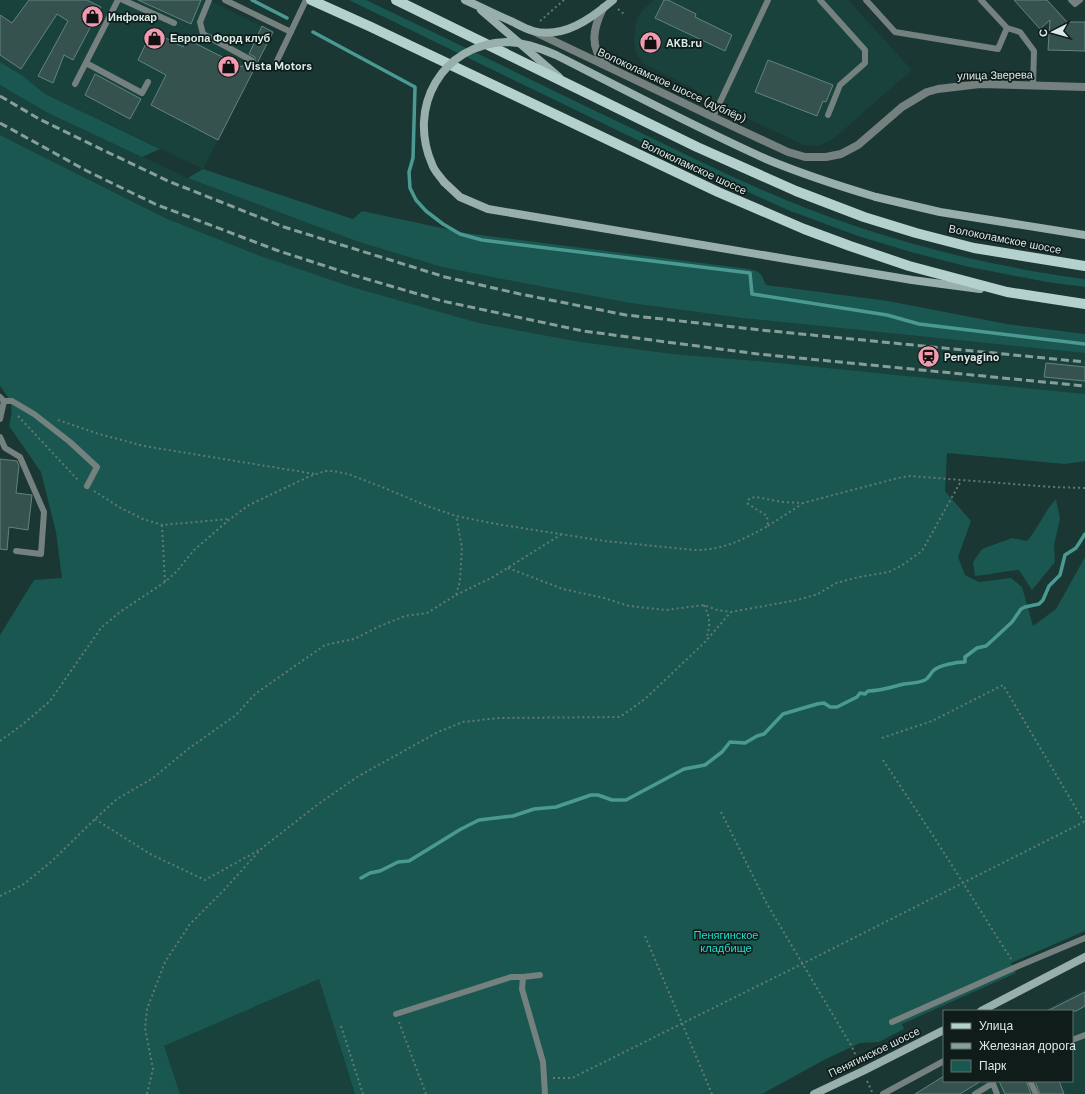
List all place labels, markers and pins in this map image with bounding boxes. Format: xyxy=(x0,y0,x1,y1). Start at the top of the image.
shop icon: Инфокар xyxy=(79,4,105,30)
place label: Инфокар xyxy=(108,10,157,24)
shop icon: Европа Форд клуб xyxy=(142,25,168,51)
shop icon: AKB.ru xyxy=(637,30,663,56)
place label: Европа Форд клуб xyxy=(170,31,271,45)
place label: AKB.ru xyxy=(666,36,702,50)
shop icon: Vista Motors xyxy=(216,53,242,79)
place label: Vista Motors xyxy=(244,59,312,73)
station icon: Penyagino xyxy=(916,344,942,370)
place label: Penyagino xyxy=(944,350,1000,364)

